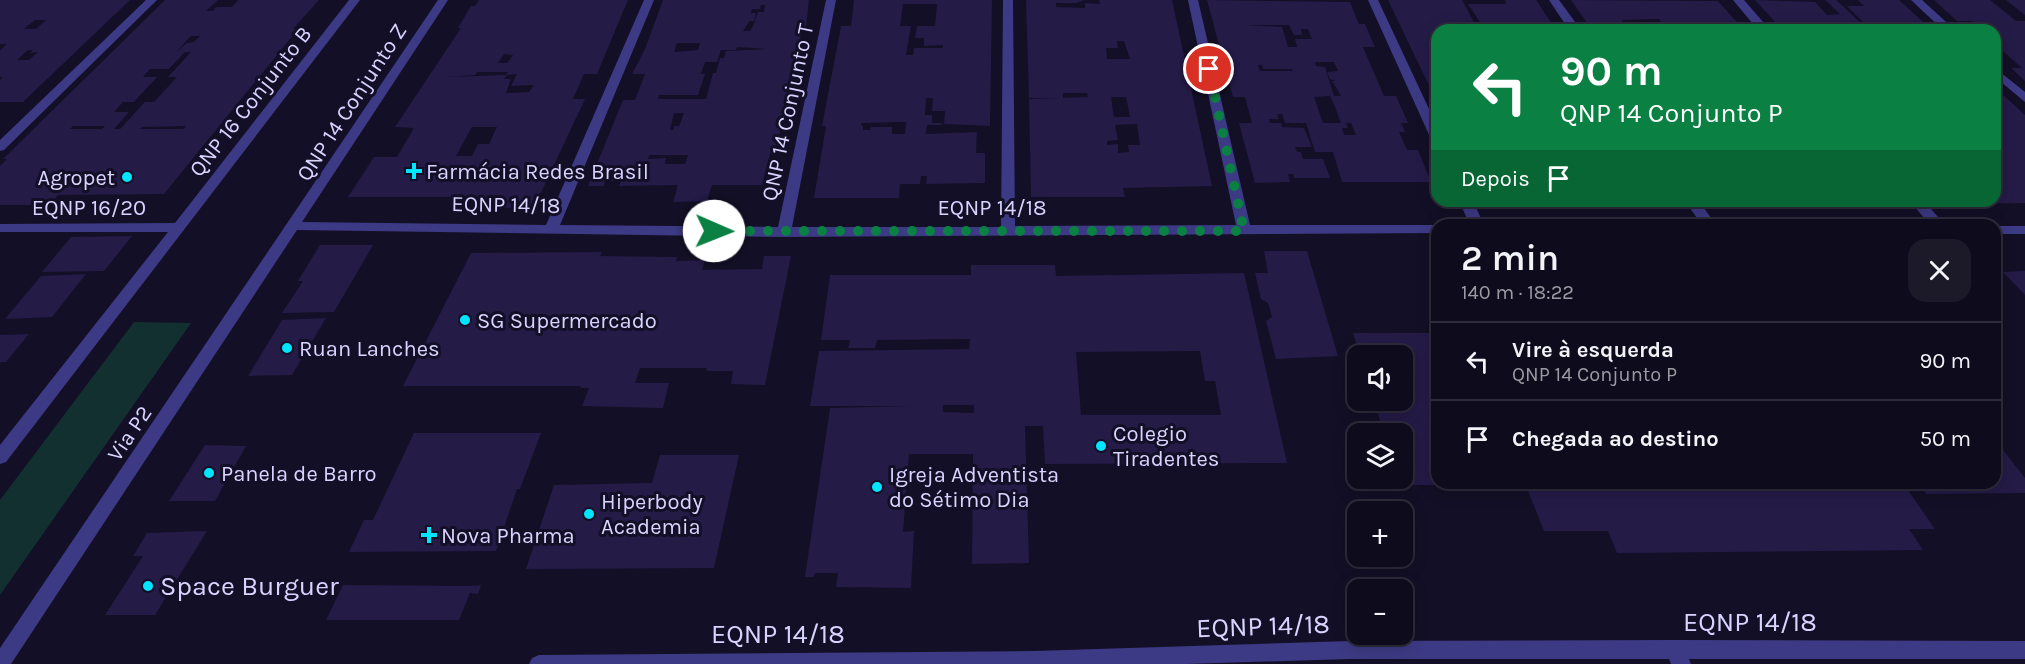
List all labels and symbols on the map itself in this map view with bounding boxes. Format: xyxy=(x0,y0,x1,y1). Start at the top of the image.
street label: QNP 14 Conjunto Z xyxy=(291,19,412,186)
street label: QNP 16 Conjunto B xyxy=(184,21,317,182)
street label: QNP 14 Conjunto T xyxy=(757,21,819,203)
pin xyxy=(1183,43,1234,94)
place label: Farmácia Redes Brasil xyxy=(426,159,649,185)
marker: Farmácia Redes Brasil xyxy=(407,164,421,178)
place label: Agropet xyxy=(38,165,115,191)
marker: Agropet xyxy=(120,170,134,184)
street label: EQNP 14/18 xyxy=(451,191,561,219)
street label: EQNP 16/20 xyxy=(32,195,146,221)
street label: EQNP 14/18 xyxy=(938,195,1047,221)
position arrow xyxy=(682,199,746,263)
place label: SG Supermercado xyxy=(477,308,657,334)
marker: SG Supermercado xyxy=(458,313,472,327)
place label: Ruan Lanches xyxy=(299,336,440,362)
marker: Ruan Lanches xyxy=(280,341,294,355)
street label: Via P2 xyxy=(102,401,158,466)
place label: Colegio Tiradentes xyxy=(1113,421,1219,472)
marker: Colegio Tiradentes xyxy=(1094,439,1108,453)
place label: Panela de Barro xyxy=(221,461,377,487)
place label: Igreja Adventista do Sétimo Dia xyxy=(889,462,1059,513)
marker: Panela de Barro xyxy=(202,466,216,480)
marker: Igreja Adventista do Sétimo Dia xyxy=(870,480,884,494)
place label: Hiperbody Academia xyxy=(601,489,703,540)
marker: Hiperbody Academia xyxy=(582,507,596,521)
place label: Nova Pharma xyxy=(441,523,575,549)
marker: Nova Pharma xyxy=(422,528,436,542)
place label: Space Burguer xyxy=(160,570,339,602)
marker: Space Burguer xyxy=(141,579,155,593)
street label: EQNP 14/18 xyxy=(1683,606,1817,638)
street label: EQNP 14/18 xyxy=(1196,608,1330,644)
street label: EQNP 14/18 xyxy=(711,618,845,650)

